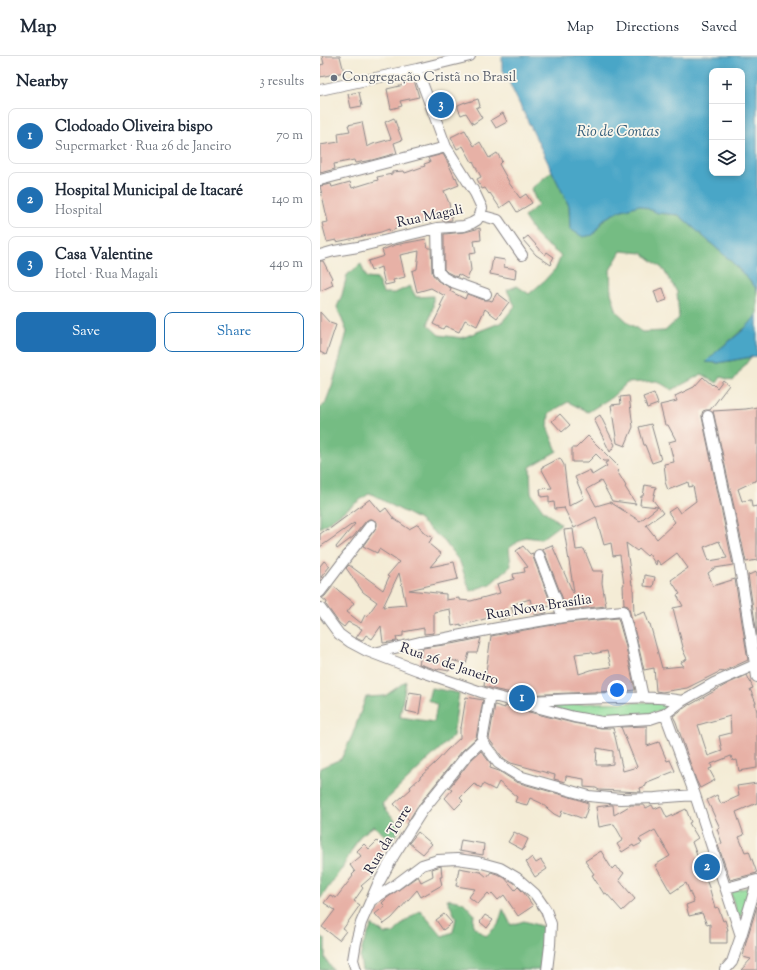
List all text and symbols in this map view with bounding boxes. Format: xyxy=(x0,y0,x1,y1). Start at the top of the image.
text: Map xyxy=(20,14,57,41)
text: Map xyxy=(567,18,594,38)
text: Directions xyxy=(616,18,679,38)
text: Saved xyxy=(701,18,737,38)
place label: Congregação Cristã no Brasil xyxy=(342,68,516,88)
map controls xyxy=(709,68,745,176)
button: + xyxy=(709,68,745,104)
text: Nearby xyxy=(16,70,68,94)
text: 3 results xyxy=(259,73,304,91)
marker: Congregação Cristã no Brasil xyxy=(329,73,339,83)
pin: 3 xyxy=(428,90,454,120)
button: − xyxy=(709,104,745,140)
text: Clodoado Oliveira bispo xyxy=(55,117,213,138)
water label: Rio de Contas xyxy=(577,122,659,143)
text: 1 xyxy=(28,127,32,145)
text: 70 m xyxy=(276,127,303,145)
text: Supermarket · Rua 26 de Janeiro xyxy=(55,138,231,156)
button: layers xyxy=(709,140,745,176)
text: Hospital Municipal de Itacaré xyxy=(55,181,243,202)
text: 2 xyxy=(27,191,33,209)
text: 140 m xyxy=(272,191,303,209)
street label: Rua Magali xyxy=(395,200,465,234)
text: Hospital xyxy=(55,202,102,220)
text: Casa Valentine xyxy=(55,245,153,266)
text: 3 xyxy=(27,255,33,273)
text: 440 m xyxy=(270,255,303,273)
text: Hotel · Rua Magali xyxy=(55,266,158,284)
button: Save xyxy=(16,312,156,352)
button: Share xyxy=(164,312,304,352)
street label: Rua Nova Brasília xyxy=(485,590,594,626)
street label: Rua 26 de Janeiro xyxy=(397,639,501,691)
your location xyxy=(607,680,627,700)
pin: 1 xyxy=(509,683,535,713)
street label: Rua da Torre xyxy=(360,802,418,878)
pin: 2 xyxy=(694,852,720,882)

